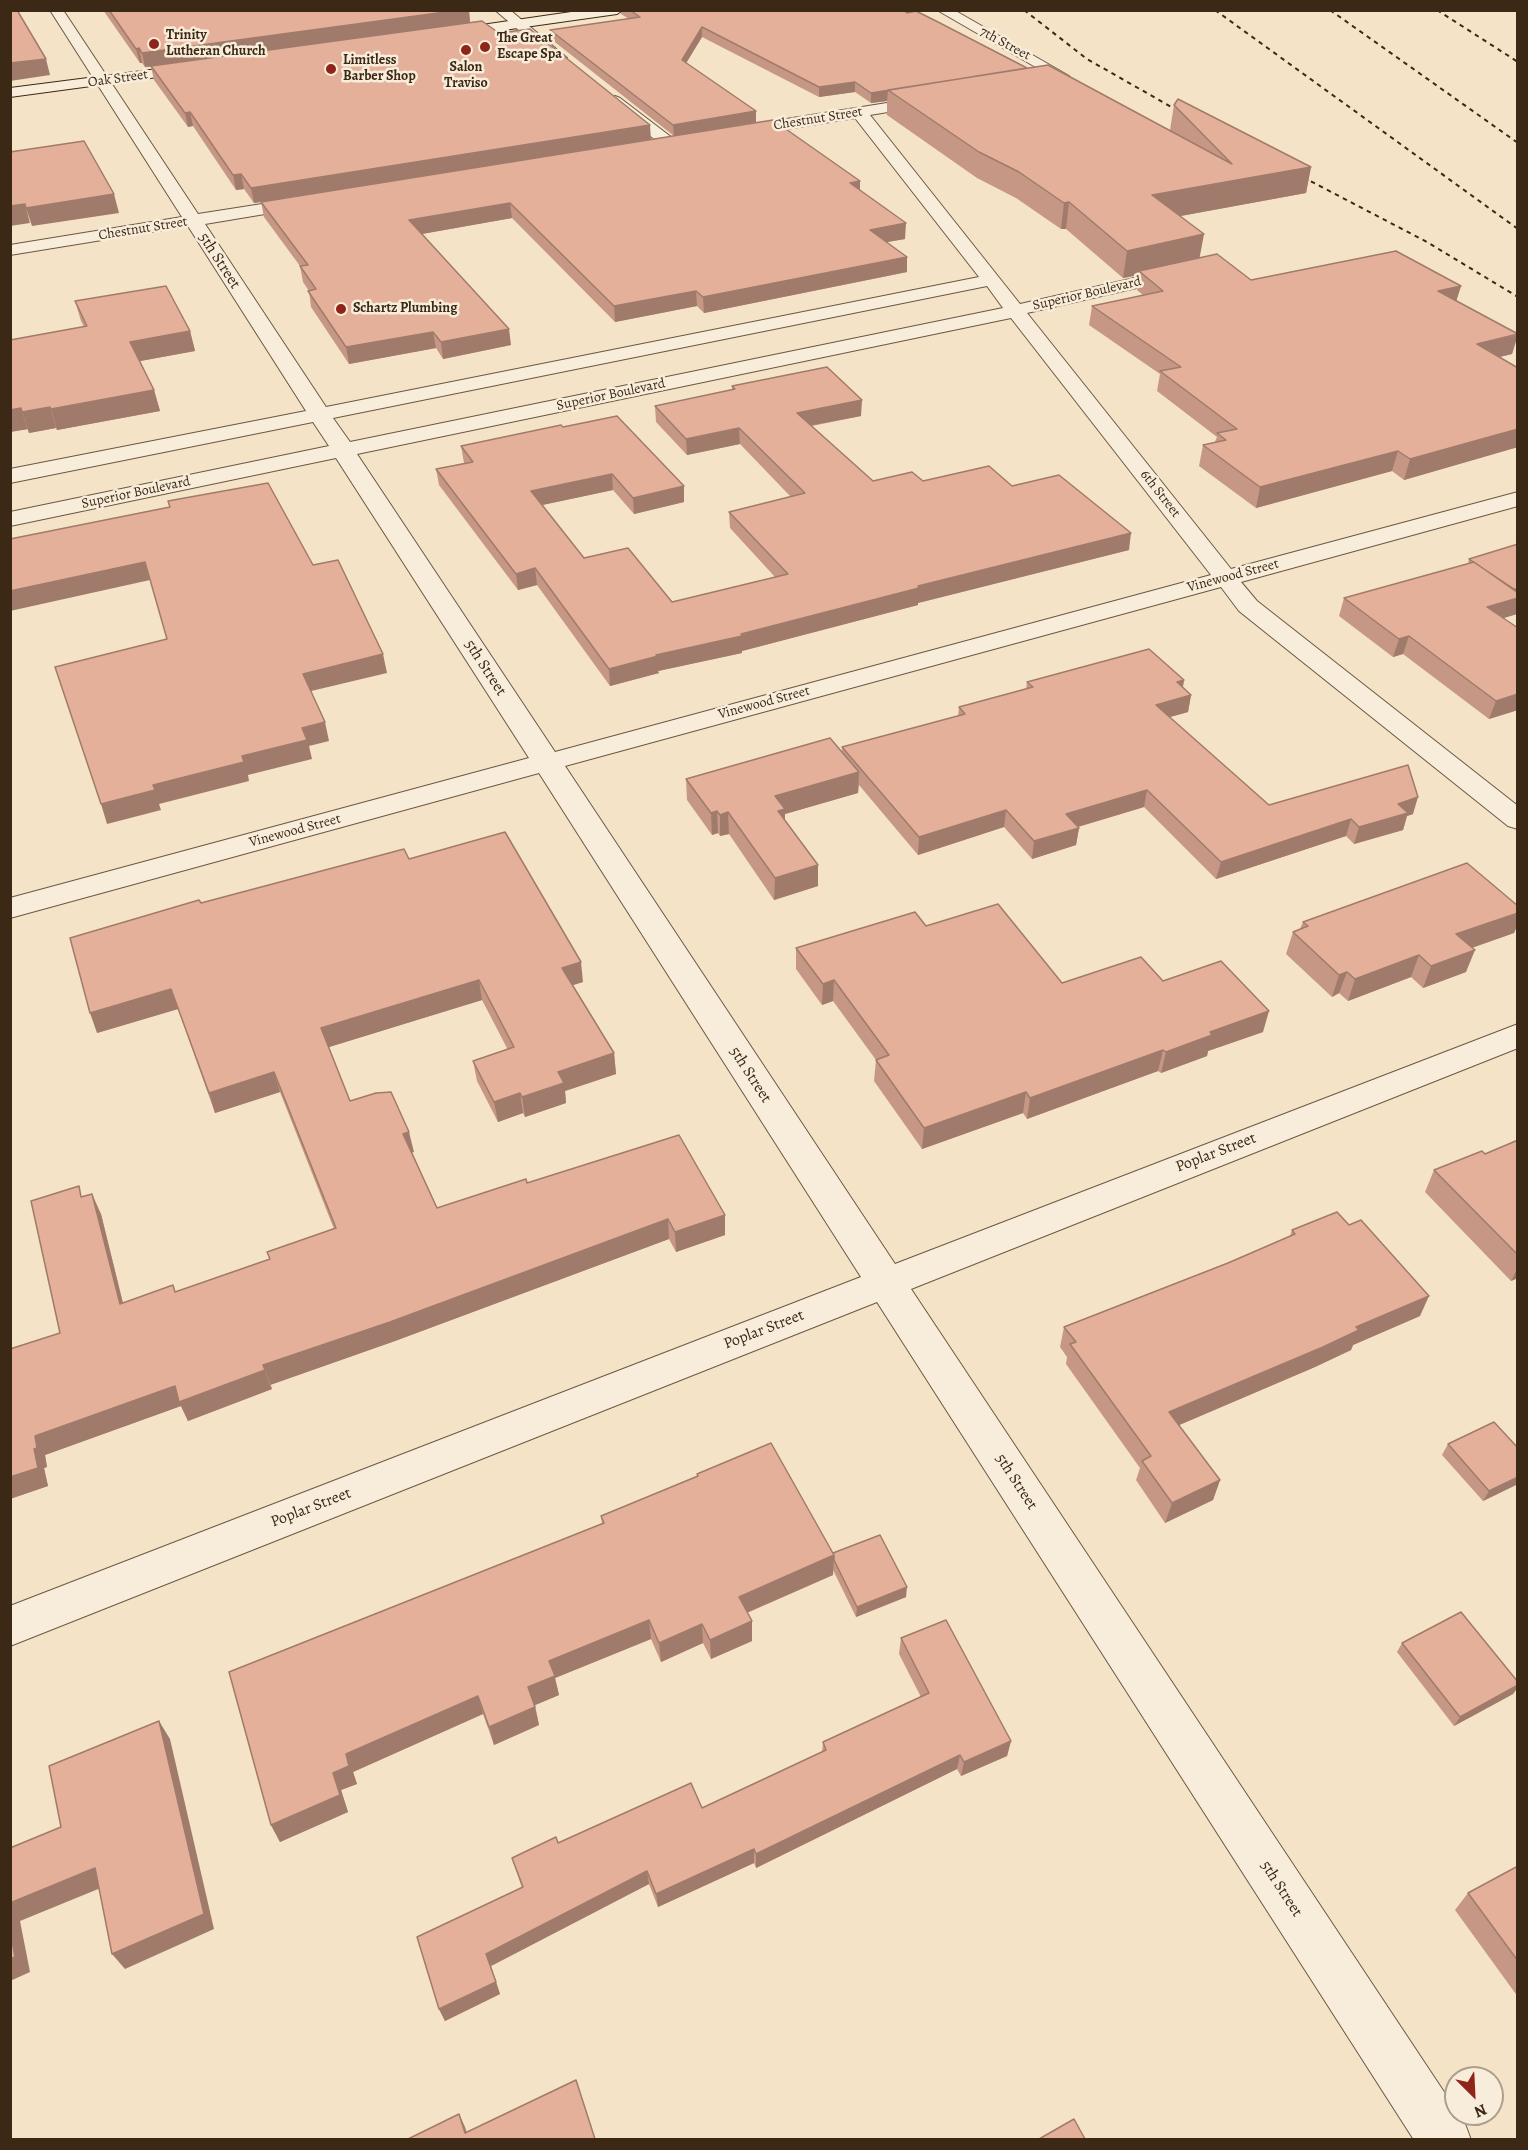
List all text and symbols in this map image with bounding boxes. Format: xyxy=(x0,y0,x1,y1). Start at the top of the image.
street label: 7th Street xyxy=(977,24,1033,64)
place label: Trinity Lutheran Church xyxy=(166,28,266,60)
place label: The Great Escape Spa xyxy=(497,31,562,63)
marker: Trinity Lutheran Church xyxy=(147,37,161,51)
marker: The Great Escape Spa xyxy=(478,40,492,54)
marker: Salon Traviso xyxy=(459,43,473,57)
place label: Limitless Barber Shop xyxy=(343,53,416,86)
place label: Salon Traviso xyxy=(444,60,488,92)
marker: Limitless Barber Shop xyxy=(324,62,338,76)
street label: Oak Street xyxy=(87,66,149,92)
street label: Chestnut Street xyxy=(772,104,864,134)
street label: Chestnut Street xyxy=(97,214,189,244)
street label: 5th Street xyxy=(194,229,244,293)
street label: Superior Boulevard xyxy=(1031,273,1143,315)
place label: Schartz Plumbing xyxy=(353,301,457,317)
marker: Schartz Plumbing xyxy=(334,302,348,316)
street label: Superior Boulevard xyxy=(555,375,667,415)
street label: 6th Street xyxy=(1136,467,1184,521)
street label: Superior Boulevard xyxy=(80,473,192,513)
street label: Vinewood Street xyxy=(1185,556,1281,596)
street label: 5th Street xyxy=(460,636,510,700)
street label: Vinewood Street xyxy=(716,683,812,723)
street label: Vinewood Street xyxy=(247,811,343,851)
street label: 5th Street xyxy=(725,1043,775,1107)
street label: Poplar Street xyxy=(1173,1129,1259,1177)
street label: Poplar Street xyxy=(721,1306,807,1354)
street label: 5th Street xyxy=(991,1450,1041,1514)
street label: Poplar Street xyxy=(268,1484,354,1532)
street label: 5th Street xyxy=(1256,1857,1306,1921)
north arrow xyxy=(1444,2066,1504,2126)
text: N xyxy=(1471,2098,1490,2123)

